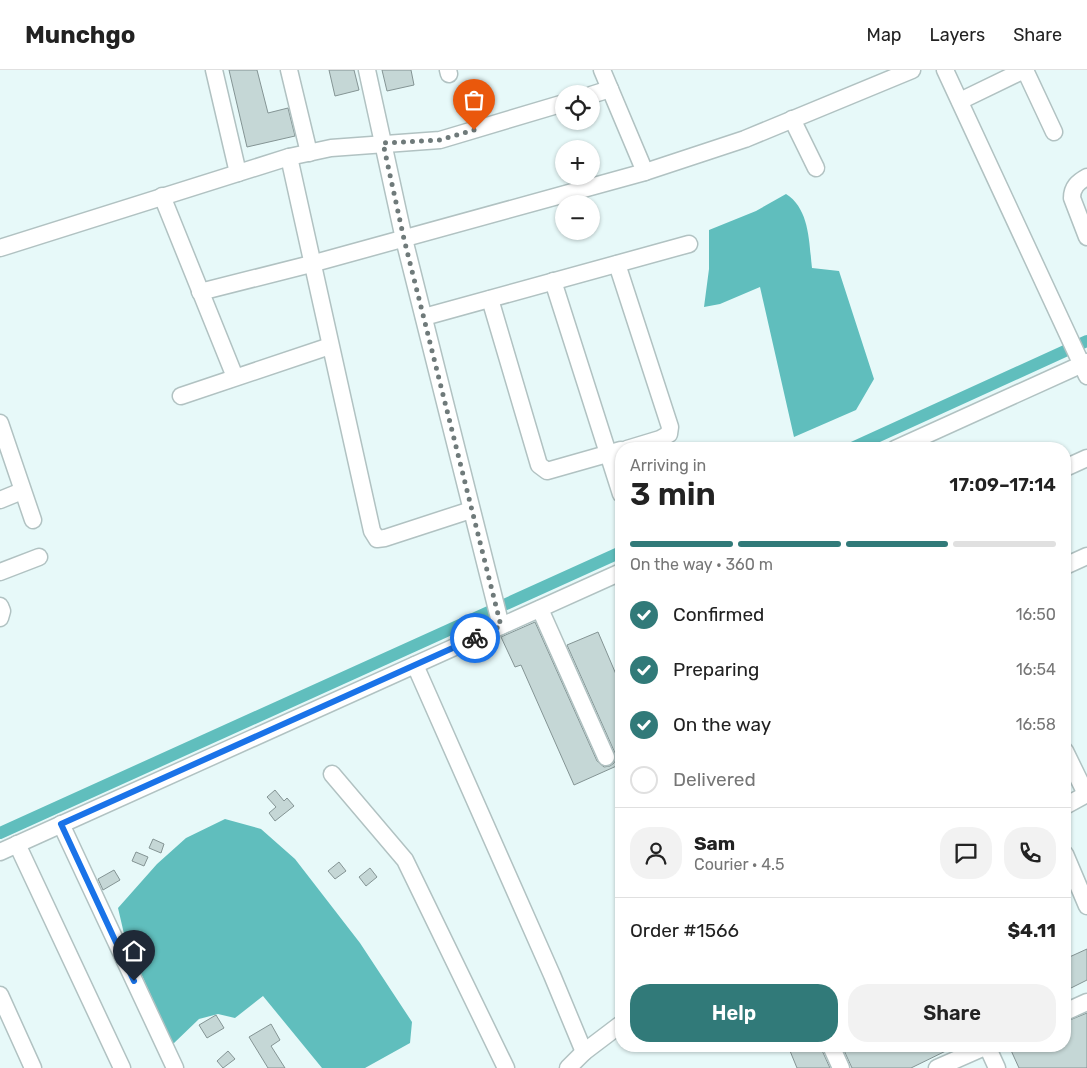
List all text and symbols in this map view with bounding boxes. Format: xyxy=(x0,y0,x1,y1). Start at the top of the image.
text: Munchgo xyxy=(25,21,135,49)
text: Map xyxy=(867,24,902,46)
text: Layers xyxy=(930,24,985,46)
text: Share xyxy=(1013,24,1062,46)
pin xyxy=(453,79,495,130)
map controls xyxy=(555,85,600,240)
button: locate xyxy=(555,85,600,130)
icon: bag xyxy=(460,86,488,114)
button: + xyxy=(555,140,600,185)
button: − xyxy=(555,195,600,240)
text: Arriving in xyxy=(630,456,706,475)
text: 17:09–17:14 xyxy=(949,473,1056,496)
text: 3 min xyxy=(630,475,716,513)
text: On the way · 360 m xyxy=(630,555,773,574)
icon: check xyxy=(630,601,658,629)
text: Confirmed xyxy=(673,603,764,626)
text: 16:50 xyxy=(1016,605,1056,624)
courier xyxy=(450,613,500,663)
icon: bike xyxy=(461,624,489,652)
icon: check xyxy=(630,656,658,684)
text: Preparing xyxy=(673,658,759,681)
text: 16:54 xyxy=(1016,660,1056,679)
icon: check xyxy=(630,711,658,739)
text: On the way xyxy=(673,713,771,736)
text: 16:58 xyxy=(1016,715,1056,734)
text: Delivered xyxy=(673,768,756,791)
button: person xyxy=(630,827,682,879)
button: chat xyxy=(940,827,992,879)
button: phone xyxy=(1004,827,1056,879)
text: Sam xyxy=(694,832,735,855)
text: Courier · 4.5 xyxy=(694,855,784,874)
text: Order #1566 xyxy=(630,919,739,942)
text: $4.11 xyxy=(1007,919,1056,942)
pin xyxy=(113,930,155,981)
icon: home xyxy=(120,937,148,965)
button: Help xyxy=(630,984,838,1042)
button: Share xyxy=(848,984,1056,1042)

